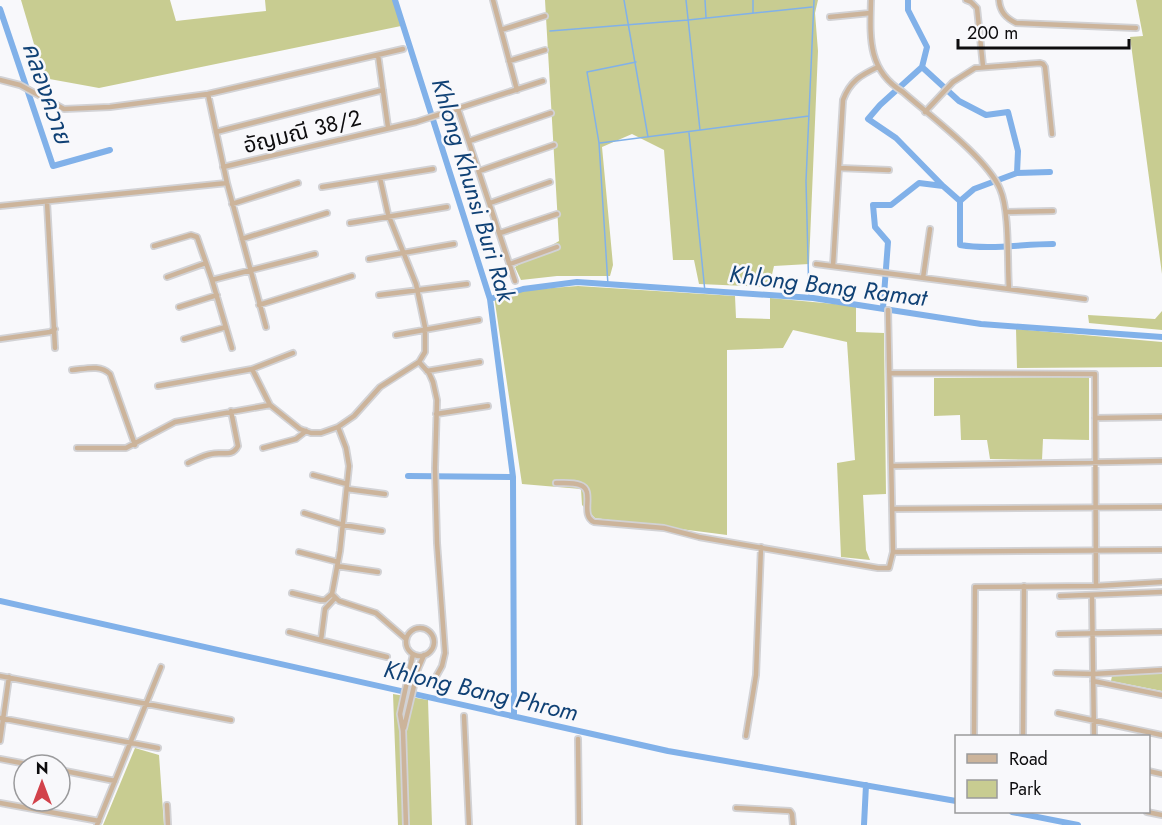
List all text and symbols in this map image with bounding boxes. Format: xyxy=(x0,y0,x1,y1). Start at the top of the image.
scale bar xyxy=(958,12,1129,50)
text: 200 m xyxy=(967,20,1018,46)
water label: คลองควาย xyxy=(14,37,82,150)
water label: Khlong Khunsi Buri Rak xyxy=(423,74,525,307)
street label: อัญมณี 38/2 xyxy=(240,101,364,161)
water label: Khlong Bang Ramat xyxy=(727,256,930,315)
water label: Khlong Bang Phrom xyxy=(380,651,582,730)
legend xyxy=(955,735,1150,813)
text: Road xyxy=(1009,746,1048,772)
north arrow xyxy=(12,753,72,813)
text: N xyxy=(36,757,48,780)
text: Park xyxy=(1009,776,1041,802)

